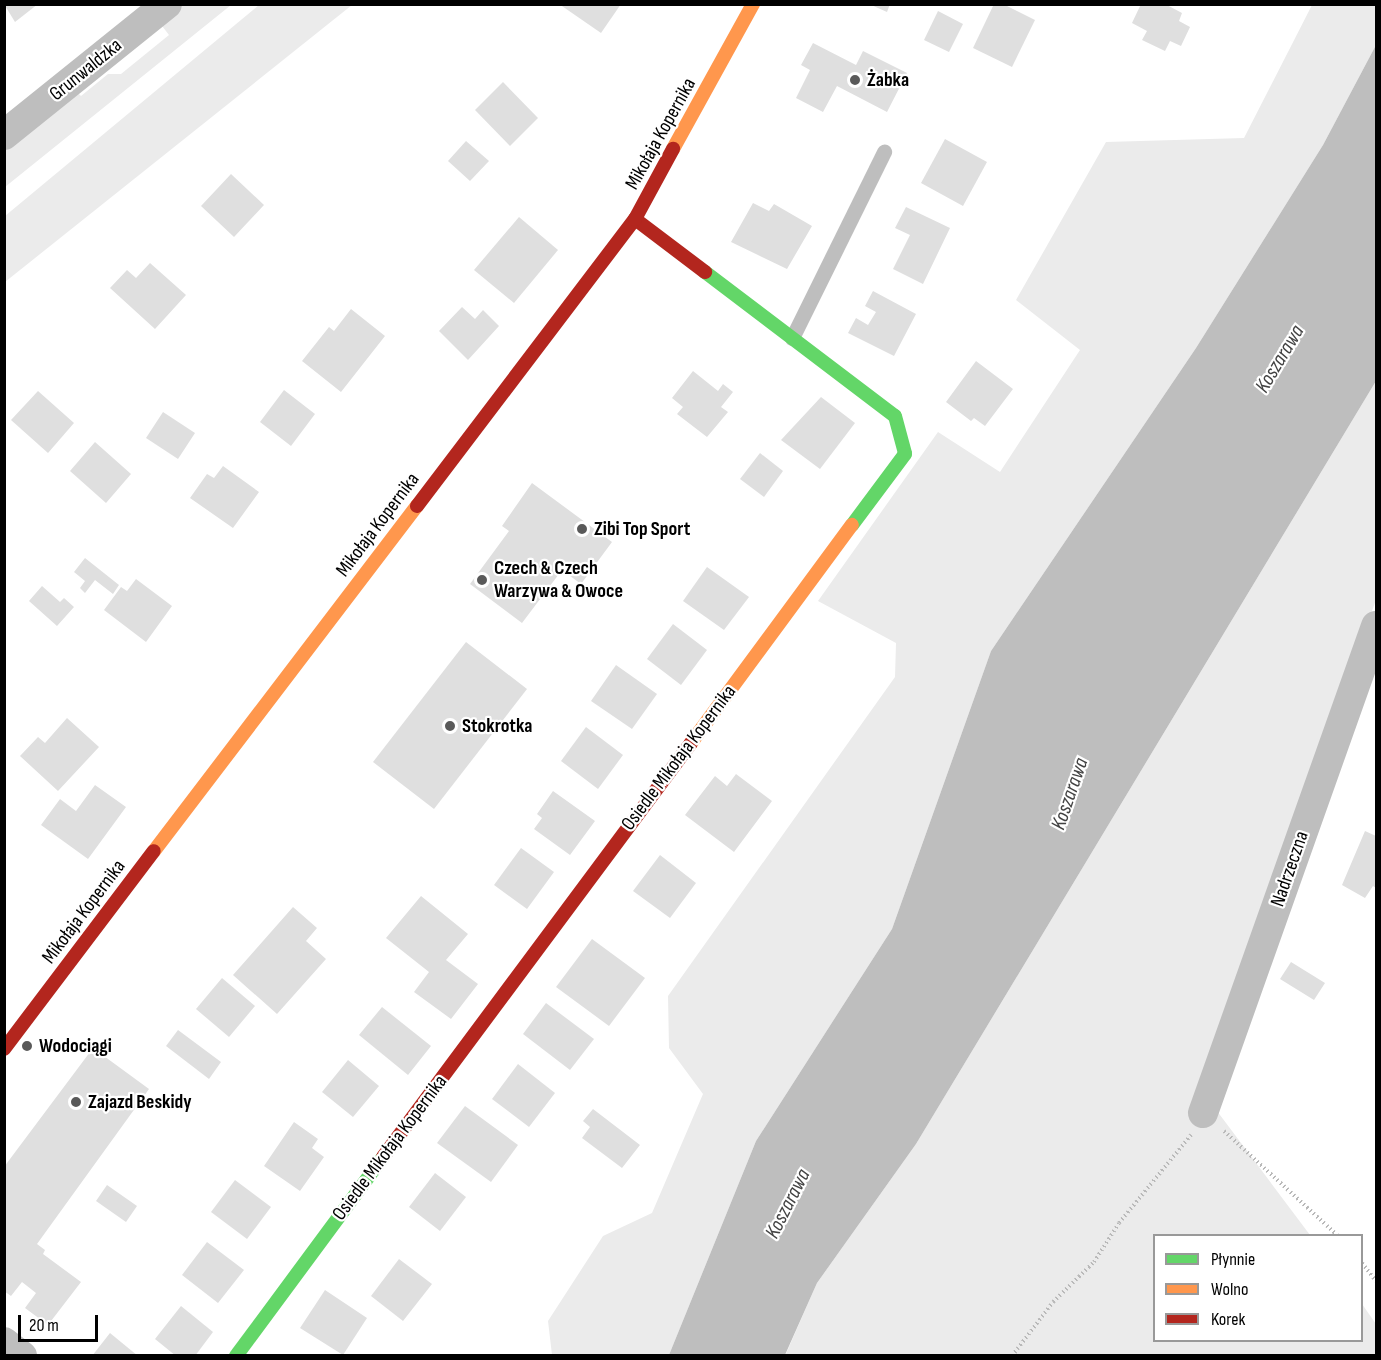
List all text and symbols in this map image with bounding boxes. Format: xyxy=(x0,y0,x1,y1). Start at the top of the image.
street label: Grunwaldzka xyxy=(45,34,127,106)
place label: Żabka xyxy=(867,68,909,92)
marker: Żabka xyxy=(848,73,862,87)
street label: Mikołaja Kopernika xyxy=(620,74,702,194)
water label: Koszarawa xyxy=(1250,321,1310,397)
street label: Mikołaja Kopernika xyxy=(331,468,425,582)
place label: Zibi Top Sport xyxy=(594,517,690,541)
marker: Zibi Top Sport xyxy=(575,522,589,536)
place label: Czech & Czech Warzywa & Owoce xyxy=(494,556,623,603)
marker: Czech & Czech Warzywa & Owoce xyxy=(475,573,489,587)
street label: Osiedle Mikołaja Kopernika xyxy=(616,681,742,835)
place label: Stokrotka xyxy=(462,714,533,738)
marker: Stokrotka xyxy=(443,719,457,733)
water label: Koszarawa xyxy=(1046,755,1094,833)
street label: Nadrzeczna xyxy=(1266,828,1314,910)
street label: Mikołaja Kopernika xyxy=(37,855,131,969)
place label: Wodociągi xyxy=(39,1034,112,1058)
marker: Wodociągi xyxy=(20,1039,34,1053)
street label: Osiedle Mikołaja Kopernika xyxy=(327,1071,453,1225)
place label: Zajazd Beskidy xyxy=(88,1090,192,1114)
marker: Zajazd Beskidy xyxy=(69,1095,83,1109)
water label: Koszarawa xyxy=(760,1165,816,1243)
legend xyxy=(1153,1234,1363,1342)
text: Płynnie xyxy=(1211,1249,1255,1270)
text: Wolno xyxy=(1211,1279,1248,1300)
scale bar xyxy=(21,1303,100,1341)
text: Korek xyxy=(1211,1309,1245,1330)
text: 20 m xyxy=(29,1315,59,1336)

